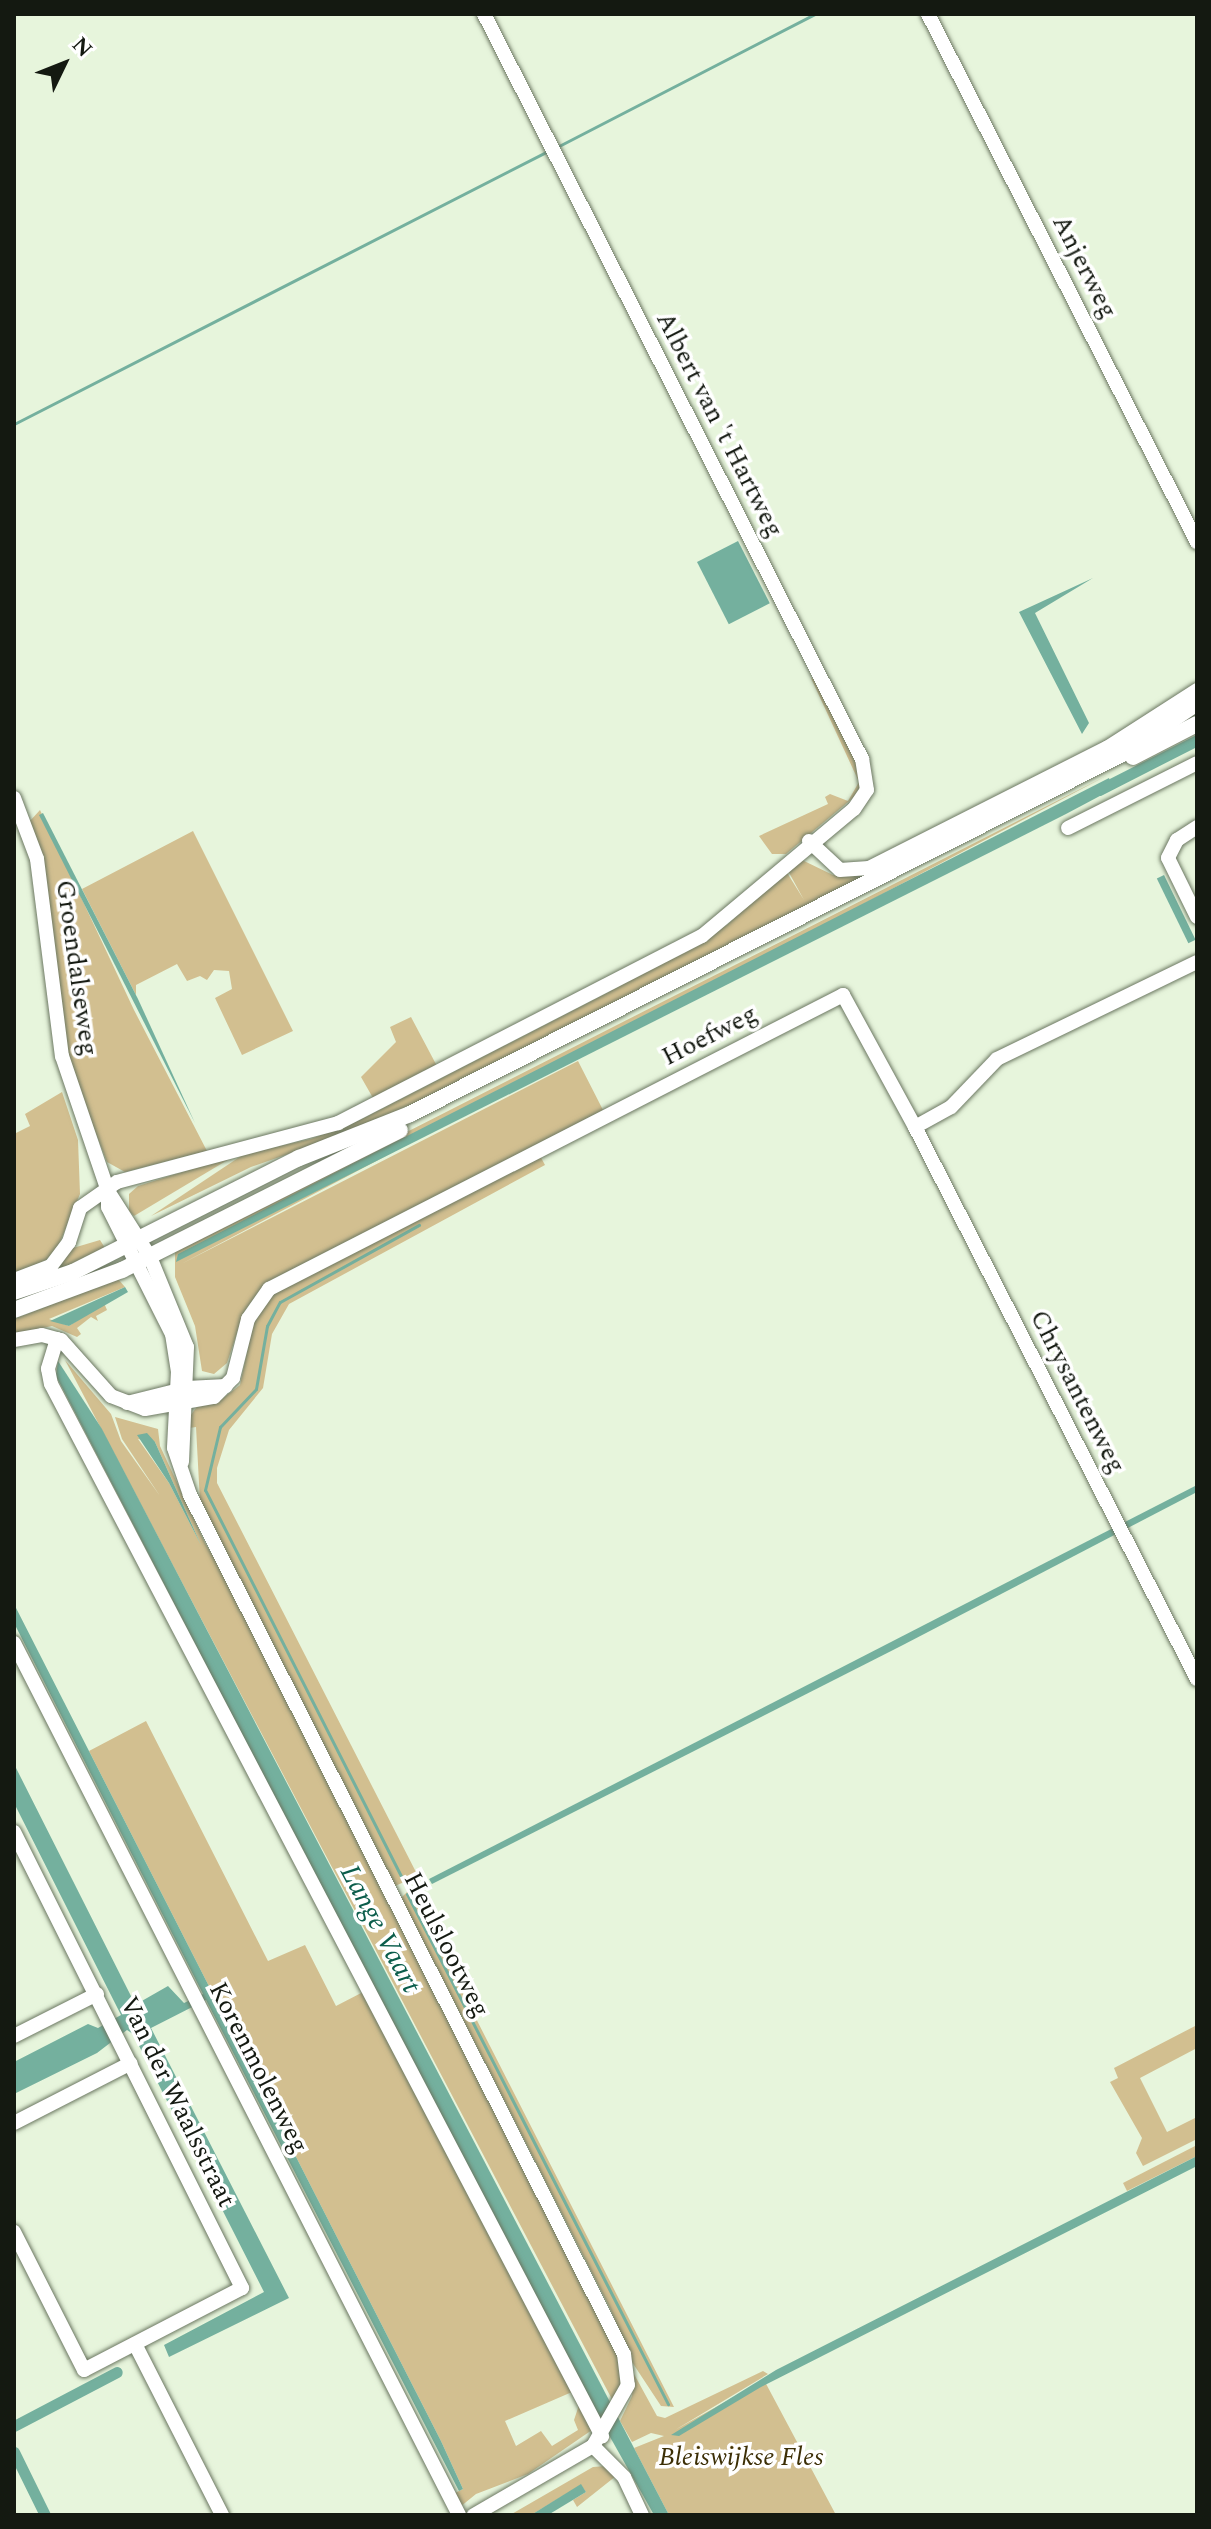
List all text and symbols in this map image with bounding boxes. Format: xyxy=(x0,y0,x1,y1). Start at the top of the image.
north arrow xyxy=(24,24,104,104)
text: N xyxy=(64,29,100,65)
street label: Anjerweg xyxy=(1045,210,1123,324)
street label: Albert van 't Hartweg xyxy=(649,307,789,543)
street label: Groendalseweg xyxy=(48,878,104,1058)
street label: Hoefweg xyxy=(657,999,763,1073)
street label: Chrysantenweg xyxy=(1022,1305,1132,1479)
water label: Lange Vaart xyxy=(332,1859,428,1999)
street label: Heulslootweg xyxy=(396,1867,496,2023)
street label: Korenmolenweg xyxy=(201,1977,315,2159)
street label: Van der Waalsstraat xyxy=(112,1991,242,2213)
park label: Bleiswijkse Fles xyxy=(659,2442,823,2474)

